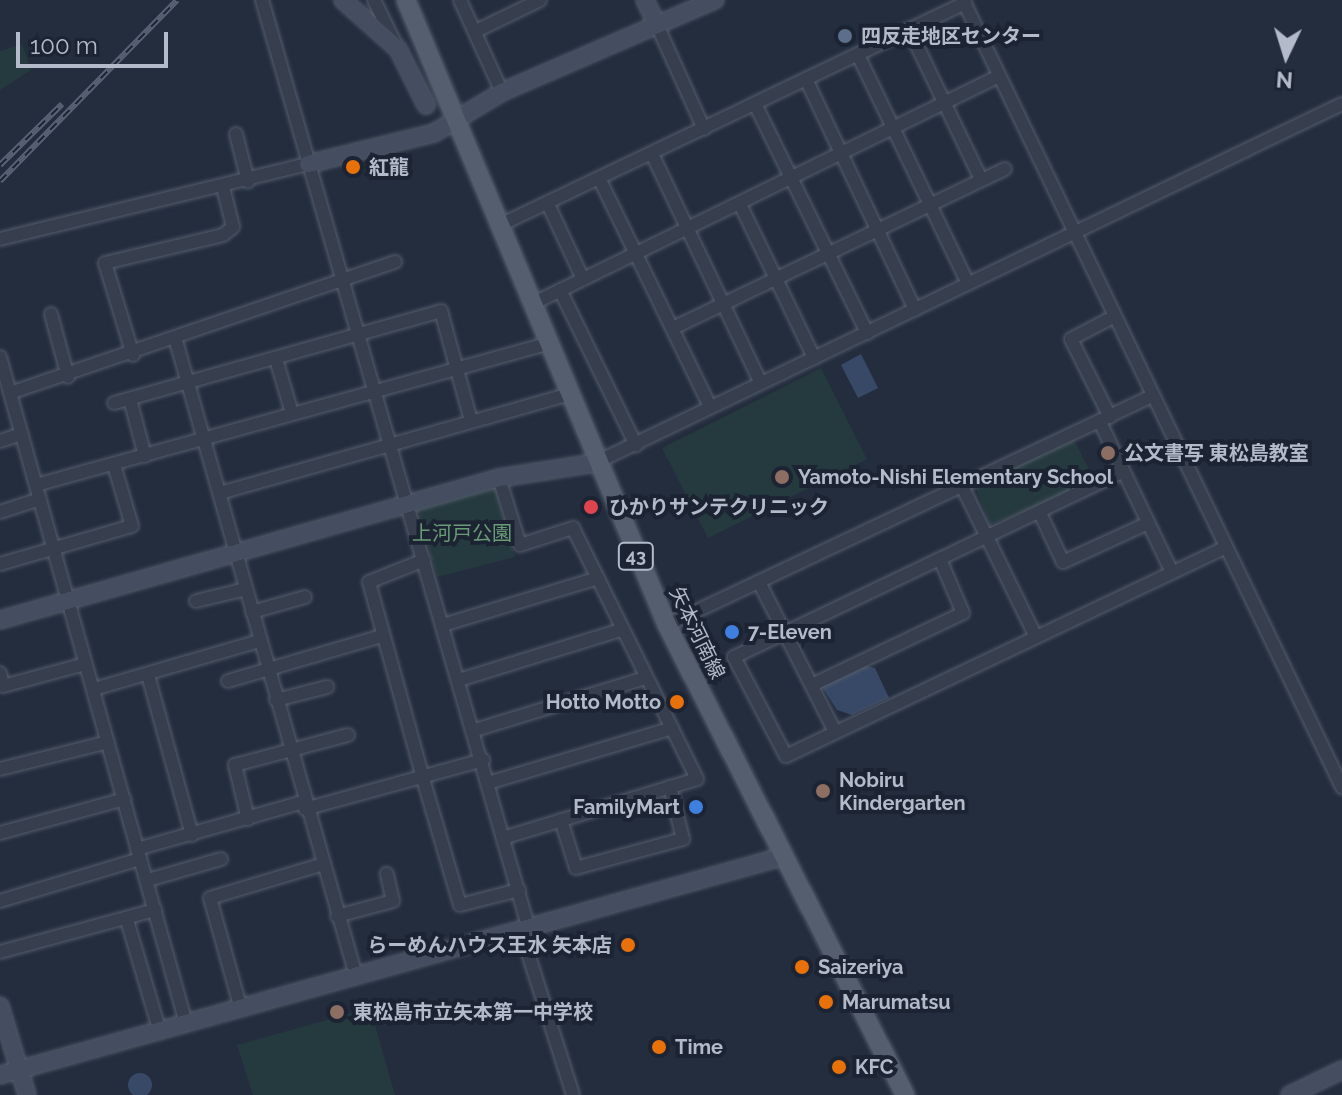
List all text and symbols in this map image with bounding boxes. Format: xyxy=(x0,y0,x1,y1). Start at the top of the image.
scale bar xyxy=(20,16,172,66)
north arrow xyxy=(1246,16,1326,96)
place label: 四反走地区センター xyxy=(861,24,1041,48)
marker: 四反走地区センター xyxy=(836,27,854,45)
text: 100 m xyxy=(30,31,98,60)
text: N xyxy=(1275,66,1294,93)
place label: 紅龍 xyxy=(369,155,409,179)
marker: 紅龍 xyxy=(344,158,362,176)
place label: 公文書写 東松島教室 xyxy=(1124,441,1309,465)
marker: 公文書写 東松島教室 xyxy=(1099,444,1117,462)
place label: Yamoto-Nishi Elementary School xyxy=(798,465,1114,489)
marker: Yamoto-Nishi Elementary School xyxy=(773,468,791,486)
place label: ひかりサンテクリニック xyxy=(609,495,829,519)
marker: ひかりサンテクリニック xyxy=(580,496,602,518)
park label: 上河戸公園 xyxy=(412,521,512,545)
road number: 43 xyxy=(616,542,656,570)
street label: 矢本河南線 xyxy=(664,583,730,683)
place label: 7-Eleven xyxy=(748,620,832,644)
marker: 7-Eleven xyxy=(723,623,741,641)
place label: Hotto Motto xyxy=(546,690,661,714)
marker: Hotto Motto xyxy=(668,693,686,711)
place label: Nobiru Kindergarten xyxy=(839,768,966,815)
marker: Nobiru Kindergarten xyxy=(814,782,832,800)
place label: FamilyMart xyxy=(573,795,680,819)
marker: FamilyMart xyxy=(687,798,705,816)
place label: らーめんハウス王水 矢本店 xyxy=(367,933,612,957)
marker: らーめんハウス王水 矢本店 xyxy=(619,936,637,954)
place label: Saizeriya xyxy=(818,955,904,979)
marker: Saizeriya xyxy=(793,958,811,976)
place label: Marumatsu xyxy=(842,990,951,1014)
marker: Marumatsu xyxy=(817,993,835,1011)
place label: 東松島市立矢本第一中学校 xyxy=(353,1000,593,1024)
marker: 東松島市立矢本第一中学校 xyxy=(328,1003,346,1021)
place label: Time xyxy=(675,1035,723,1059)
marker: Time xyxy=(650,1038,668,1056)
place label: KFC xyxy=(855,1055,893,1079)
marker: KFC xyxy=(830,1058,848,1076)

